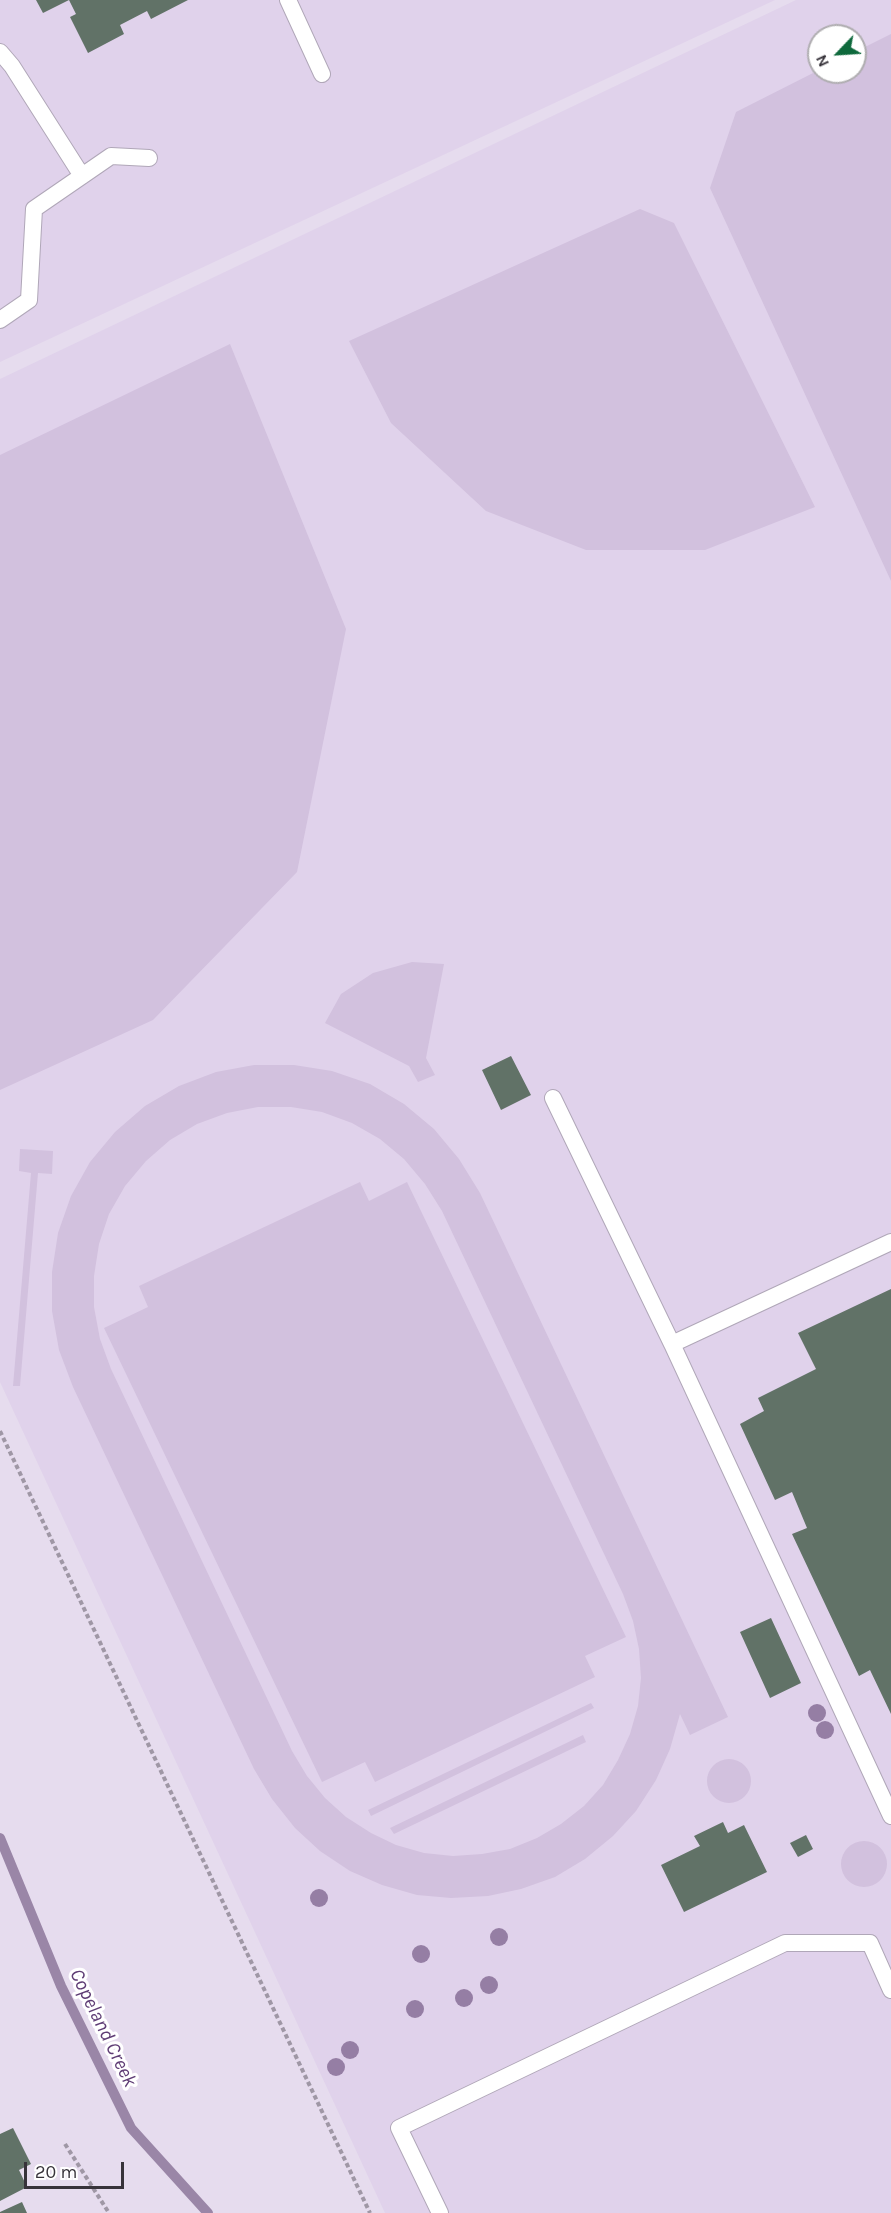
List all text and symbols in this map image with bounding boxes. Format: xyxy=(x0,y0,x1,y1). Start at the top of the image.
north arrow xyxy=(807,24,867,84)
text: N xyxy=(811,52,833,70)
water label: Copeland Creek xyxy=(64,1965,142,2091)
scale bar xyxy=(27,2150,128,2188)
text: 20 m xyxy=(35,2161,77,2183)

